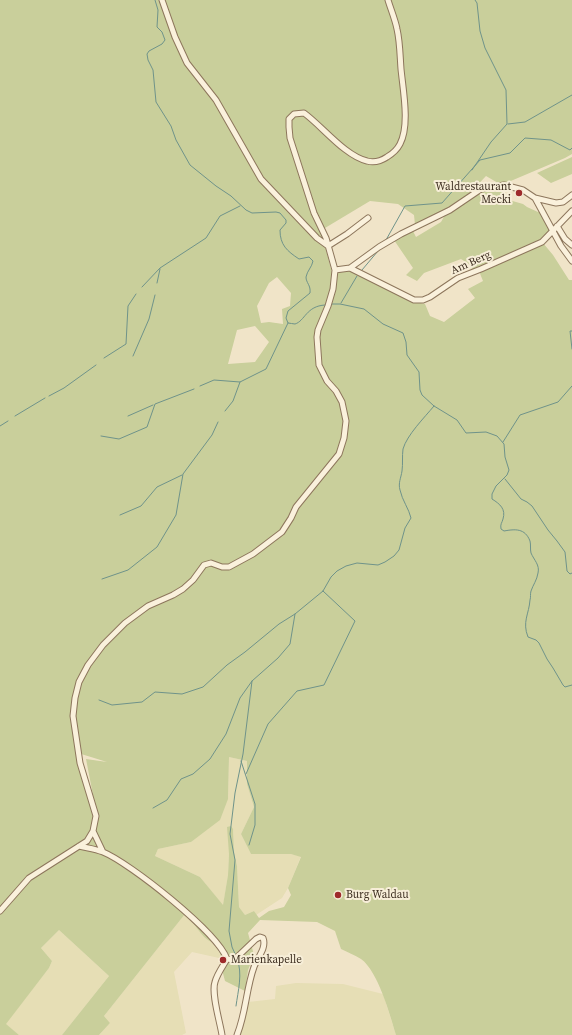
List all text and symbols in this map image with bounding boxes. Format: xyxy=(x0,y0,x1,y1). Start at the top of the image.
place label: Waldrestaurant Mecki xyxy=(435,180,511,206)
marker: Waldrestaurant Mecki xyxy=(514,188,524,198)
street label: Am Berg xyxy=(449,248,493,278)
place label: Burg Waldau xyxy=(346,888,409,902)
marker: Burg Waldau xyxy=(333,890,343,900)
place label: Marienkapelle xyxy=(231,953,302,967)
marker: Marienkapelle xyxy=(218,955,228,965)

